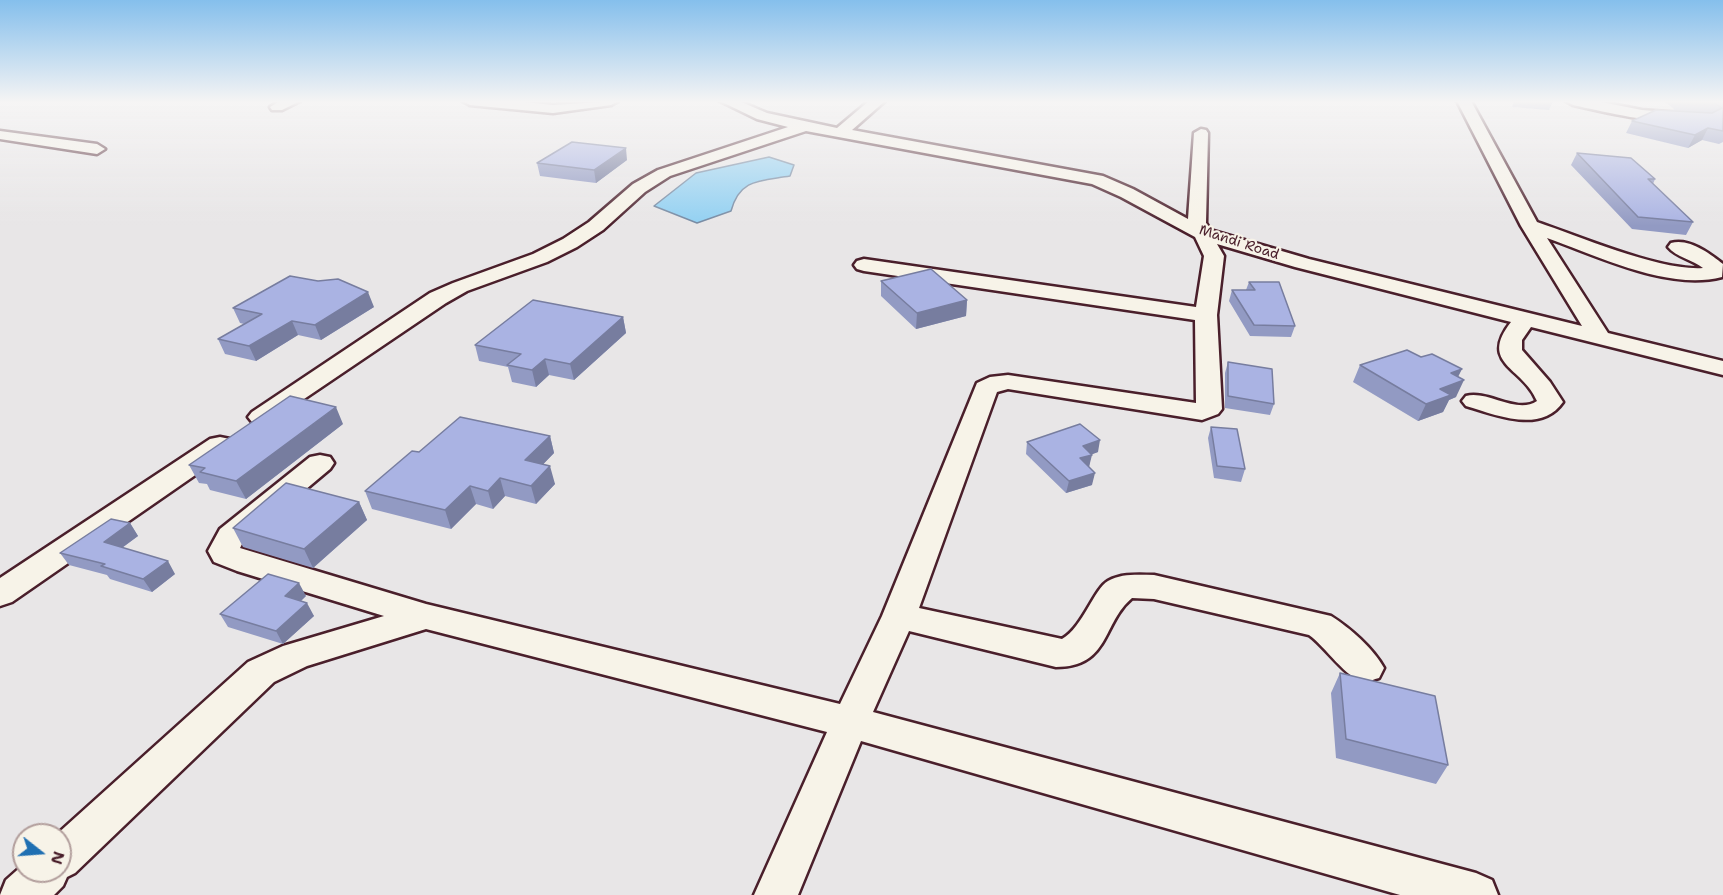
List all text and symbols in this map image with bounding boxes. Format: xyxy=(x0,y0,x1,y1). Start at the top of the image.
street label: Mandi Road xyxy=(1197,222,1281,264)
north arrow xyxy=(12,823,72,883)
text: N xyxy=(46,849,70,867)

